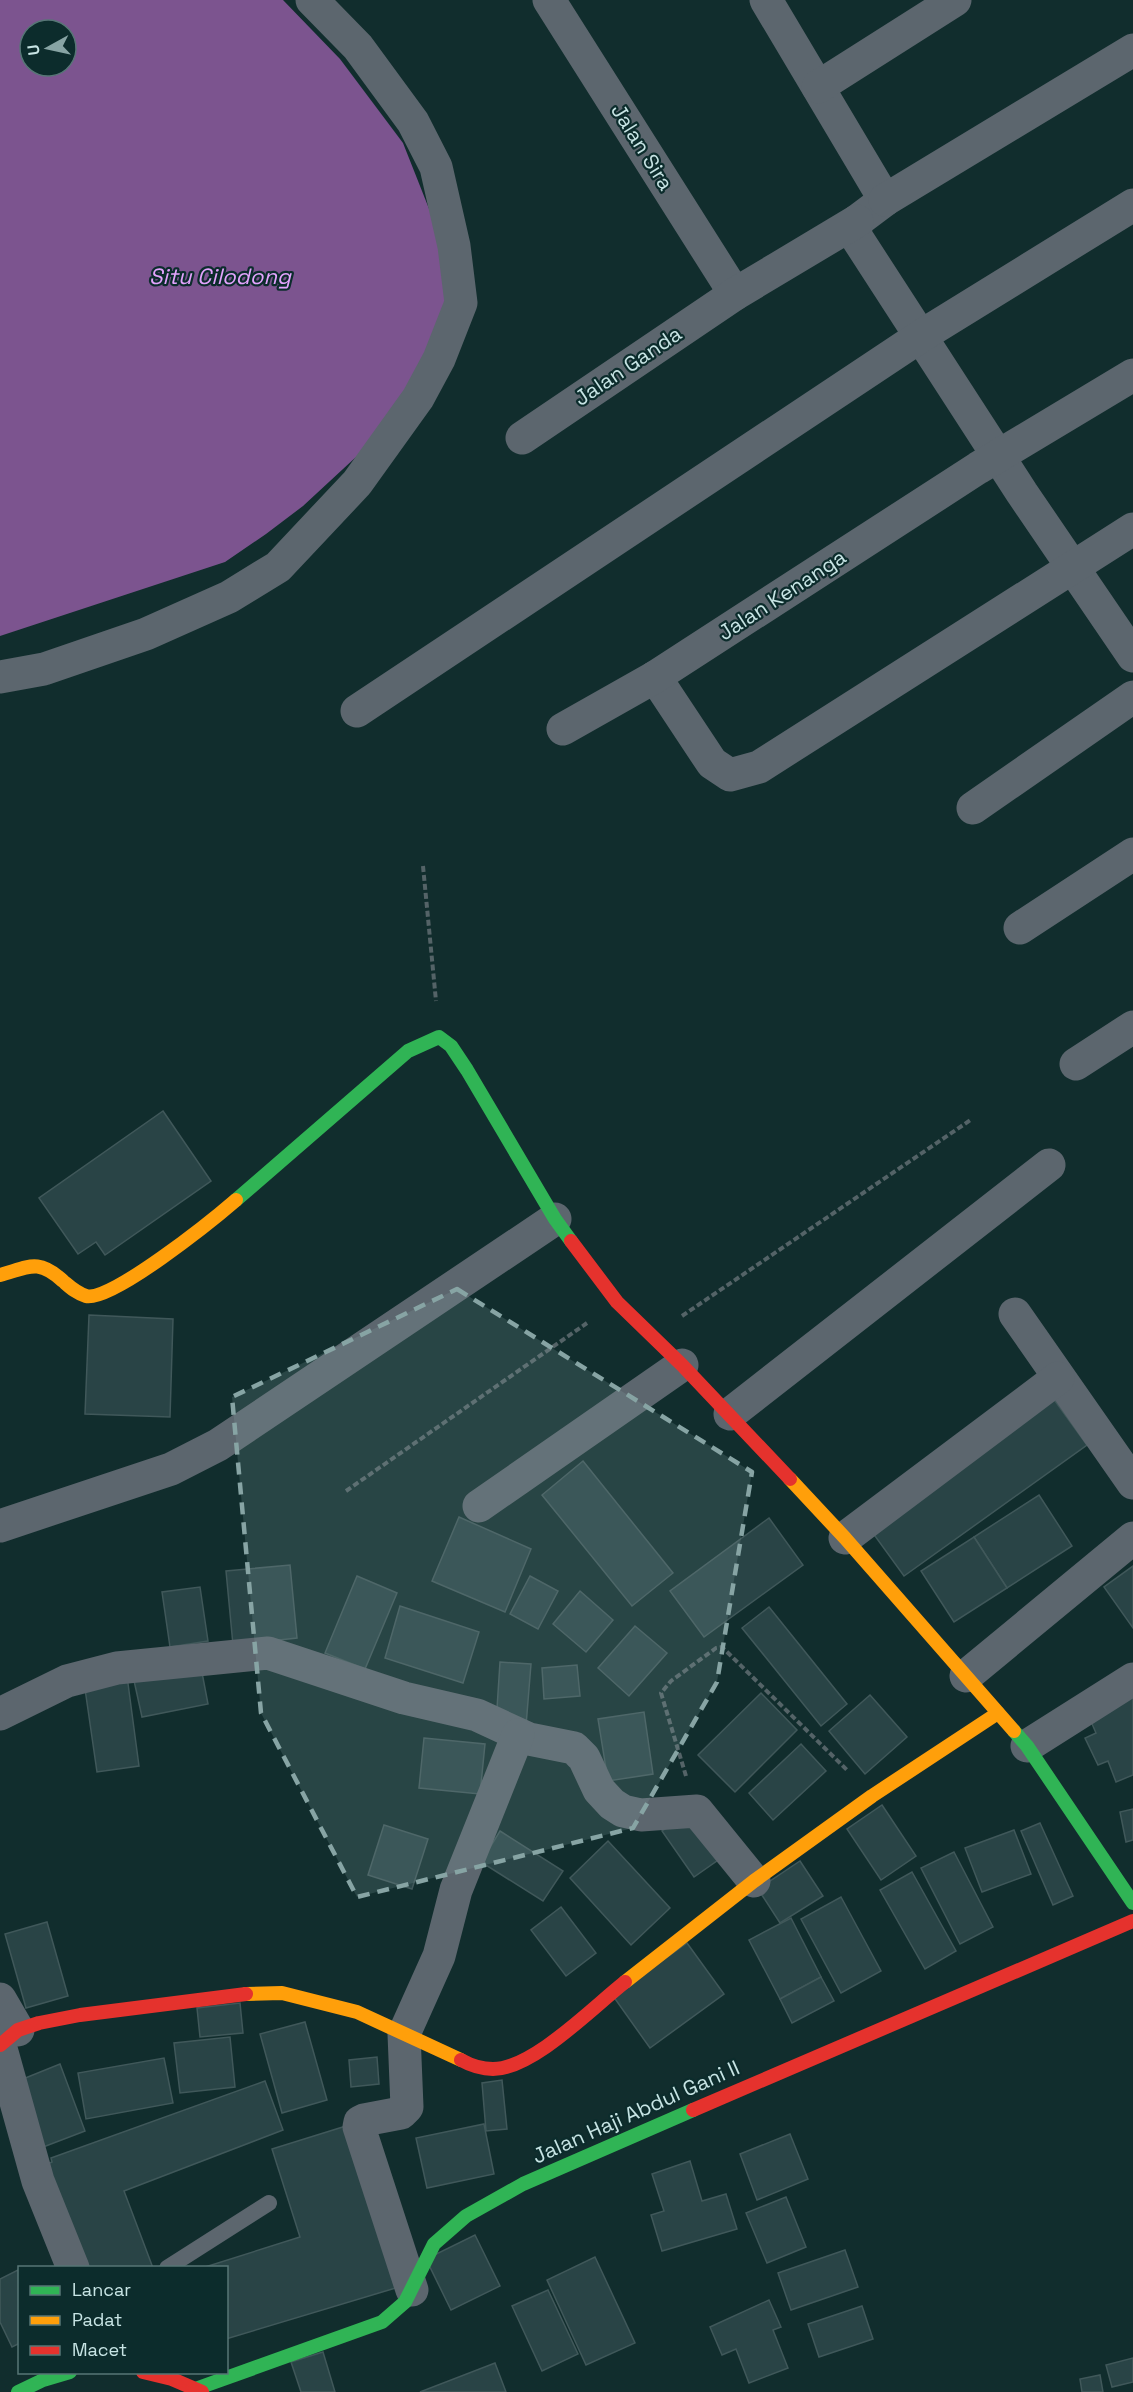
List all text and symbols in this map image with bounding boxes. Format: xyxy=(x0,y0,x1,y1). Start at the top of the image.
north arrow xyxy=(18,18,78,78)
text: U xyxy=(22,43,45,57)
street label: Jalan Sira xyxy=(605,98,680,195)
water label: Situ Cilodong xyxy=(149,262,292,290)
street label: Jalan Ganda xyxy=(569,320,687,411)
street label: Jalan Kenanga xyxy=(712,543,851,646)
street label: Jalan Haji Abdul Gani II xyxy=(528,2054,744,2169)
legend xyxy=(18,2266,228,2374)
text: Lancar xyxy=(72,2278,131,2301)
text: Padat xyxy=(72,2308,122,2331)
text: Macet xyxy=(72,2338,127,2361)

